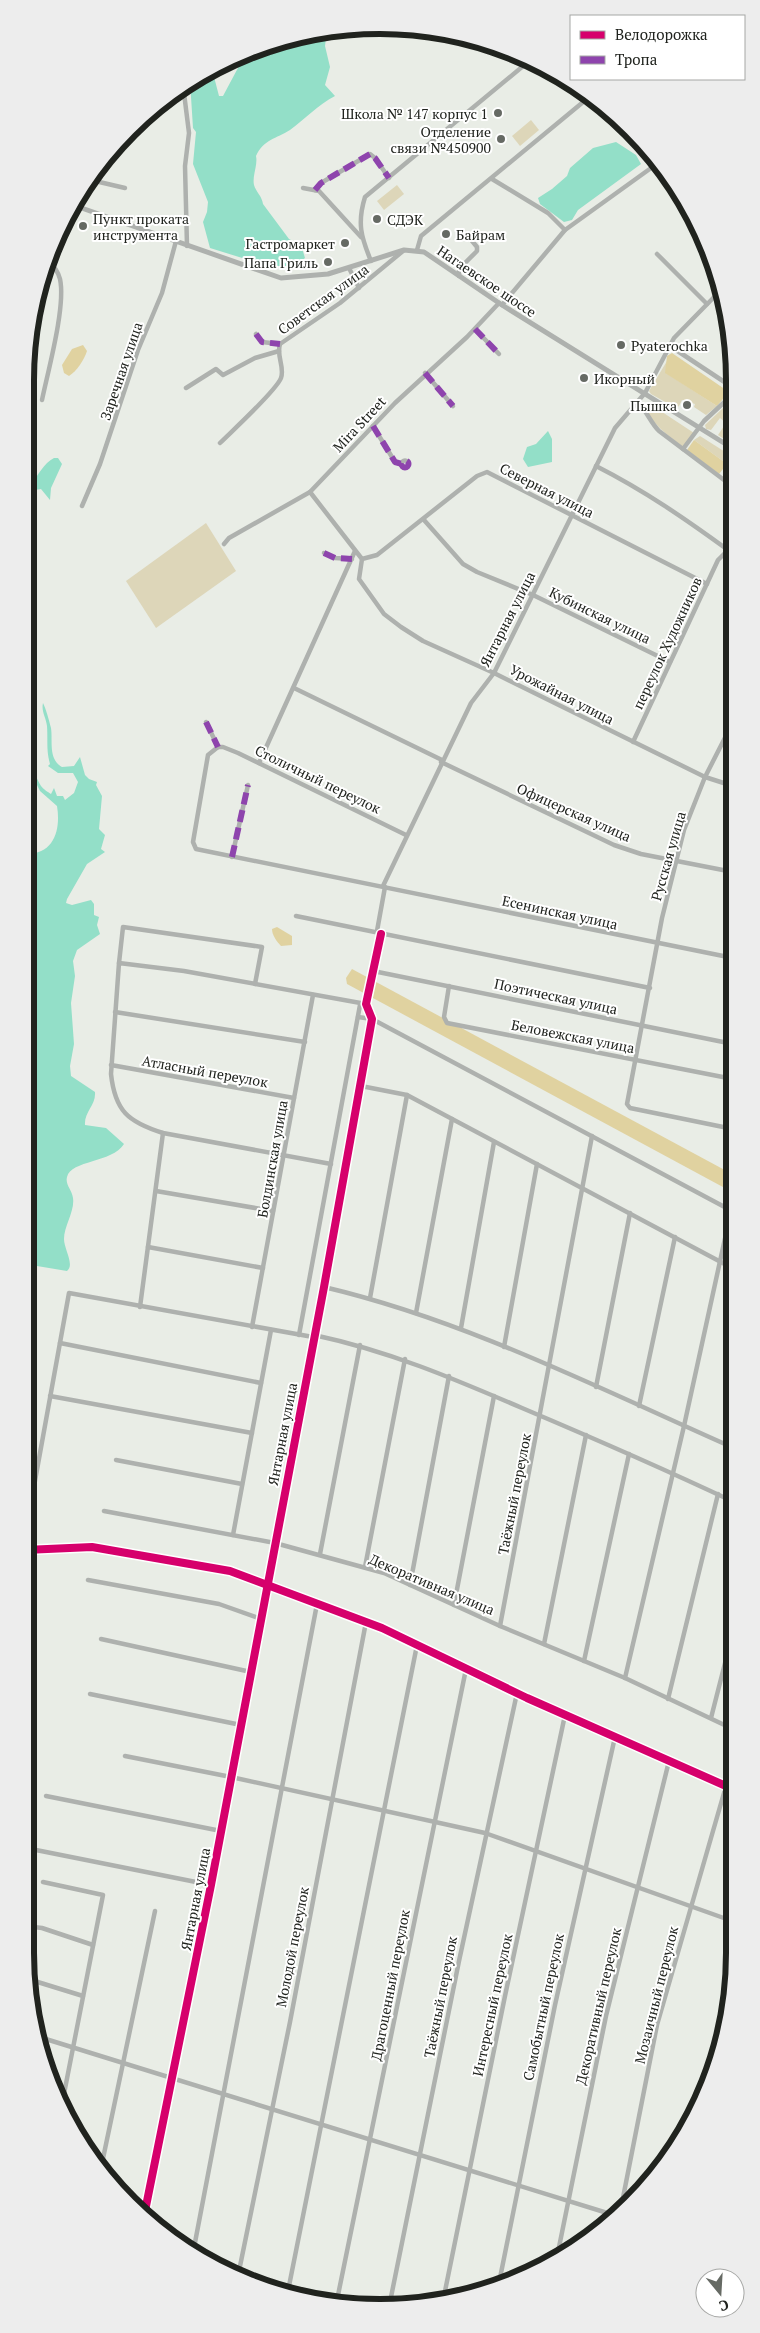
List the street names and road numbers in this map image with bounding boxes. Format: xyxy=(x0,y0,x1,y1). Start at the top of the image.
street label: Нагаевское шоссе xyxy=(434,241,540,321)
street label: Советская улица xyxy=(274,259,372,339)
street label: Заречная улица xyxy=(95,320,147,422)
street label: Mira Street xyxy=(328,392,390,456)
street label: Северная улица xyxy=(497,458,597,522)
street label: Янтарная улица xyxy=(475,568,539,670)
street label: переулок Художников xyxy=(628,574,706,712)
street label: Кубинская улица xyxy=(546,582,654,648)
street label: Урожайная улица xyxy=(507,660,617,728)
street label: Столичный переулок xyxy=(252,740,385,818)
street label: Офицерская улица xyxy=(514,778,634,846)
street label: Русская улица xyxy=(646,809,690,903)
street label: Есенинская улица xyxy=(500,890,620,934)
street label: Поэтическая улица xyxy=(493,974,619,1018)
street label: Беловежская улица xyxy=(510,1015,636,1057)
street label: Атласный переулок xyxy=(141,1051,270,1092)
street label: Болдинская улица xyxy=(252,1099,292,1219)
street label: Янтарная улица xyxy=(263,1381,301,1487)
street label: Таёжный переулок xyxy=(493,1431,535,1556)
street label: Декоративная улица xyxy=(366,1549,498,1619)
street label: Янтарная улица xyxy=(176,1846,214,1952)
street label: Молодой переулок xyxy=(271,1885,313,2009)
street label: Драгоценный переулок xyxy=(366,1907,414,2062)
street label: Мозаичный переулок xyxy=(630,1924,682,2066)
street label: Декоративный переулок xyxy=(571,1925,625,2086)
street label: Самобытный переулок xyxy=(518,1931,568,2082)
street label: Интересный переулок xyxy=(468,1932,516,2078)
street label: Таёжный переулок xyxy=(419,1934,461,2059)

